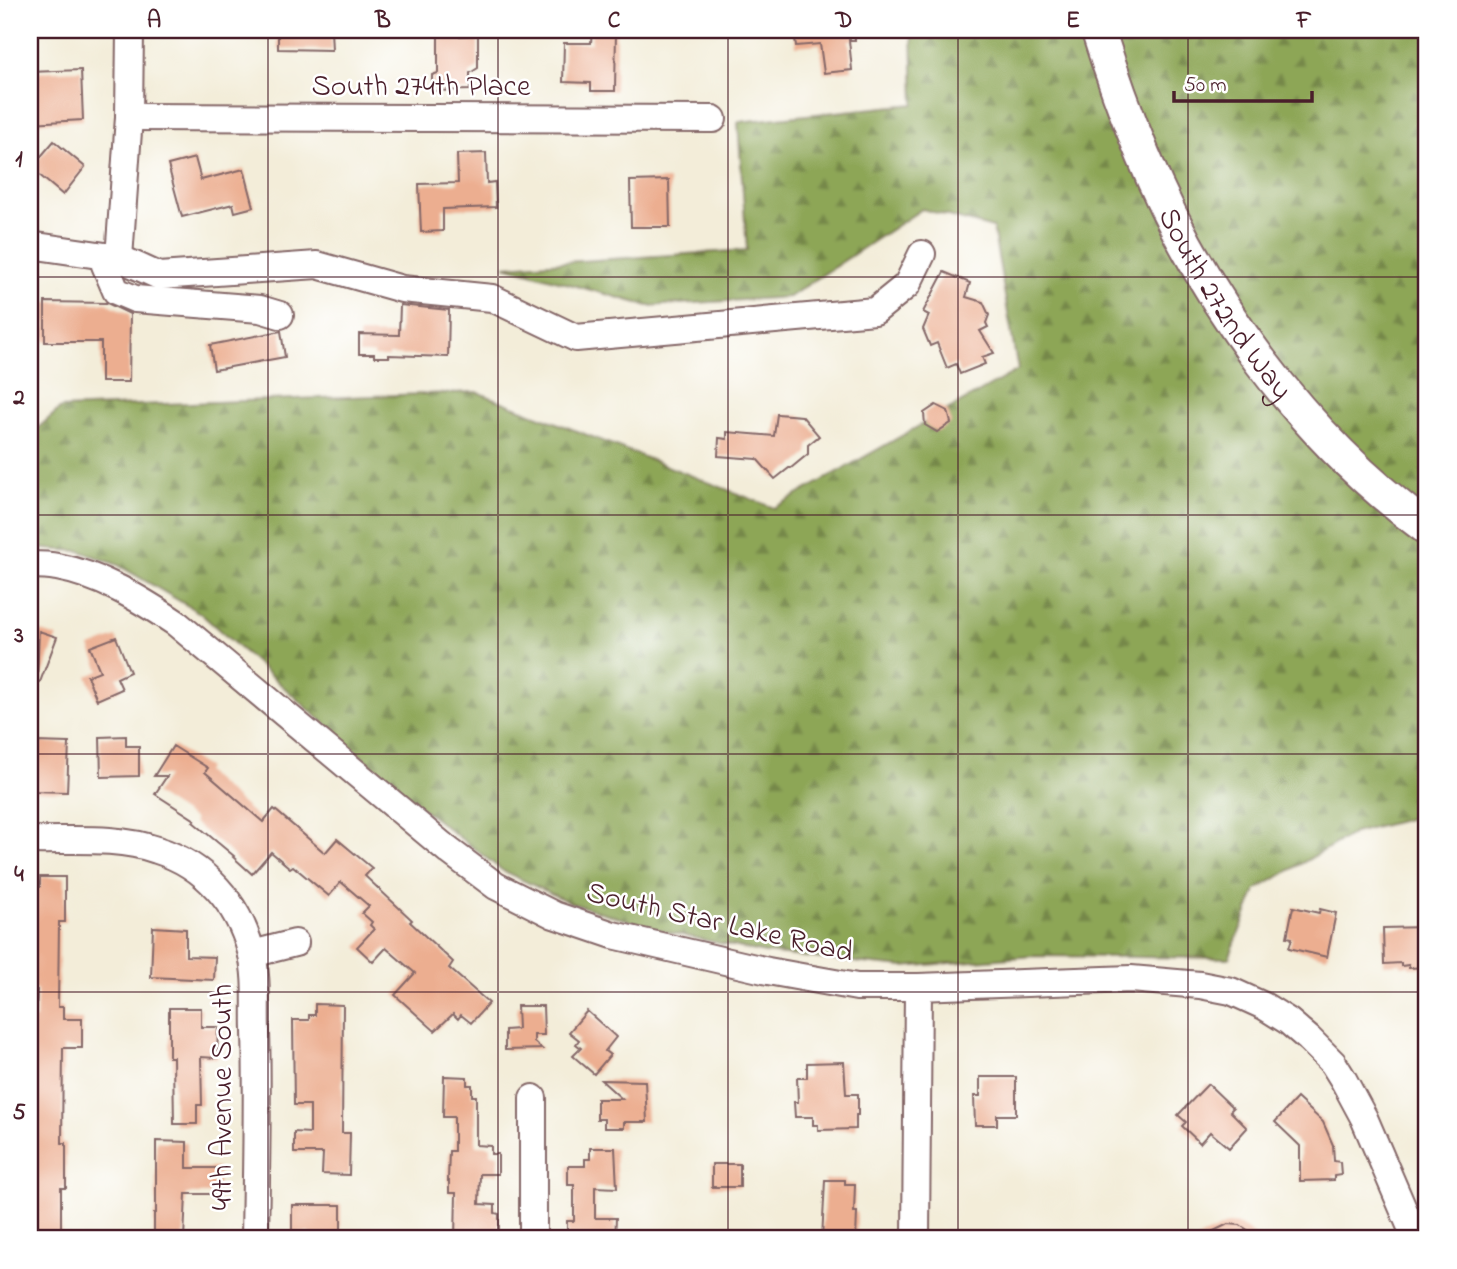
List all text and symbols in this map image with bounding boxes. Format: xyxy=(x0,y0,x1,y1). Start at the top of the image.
text: A xyxy=(147,5,161,38)
text: B xyxy=(374,5,391,38)
text: C xyxy=(608,5,621,38)
text: D xyxy=(835,5,852,38)
text: E xyxy=(1066,5,1080,38)
text: F xyxy=(1296,5,1312,38)
scale bar xyxy=(1174,60,1312,104)
street label: South 274th Place xyxy=(312,66,531,110)
text: 50 m xyxy=(1184,71,1227,101)
text: 1 xyxy=(15,144,23,177)
street label: South 272nd Way xyxy=(1145,201,1302,411)
text: 2 xyxy=(12,382,25,415)
text: 3 xyxy=(13,620,24,653)
text: 4 xyxy=(14,859,24,892)
street label: South Star Lake Road xyxy=(582,872,857,976)
street label: 49th Avenue South xyxy=(202,984,246,1210)
text: 5 xyxy=(12,1097,26,1130)

